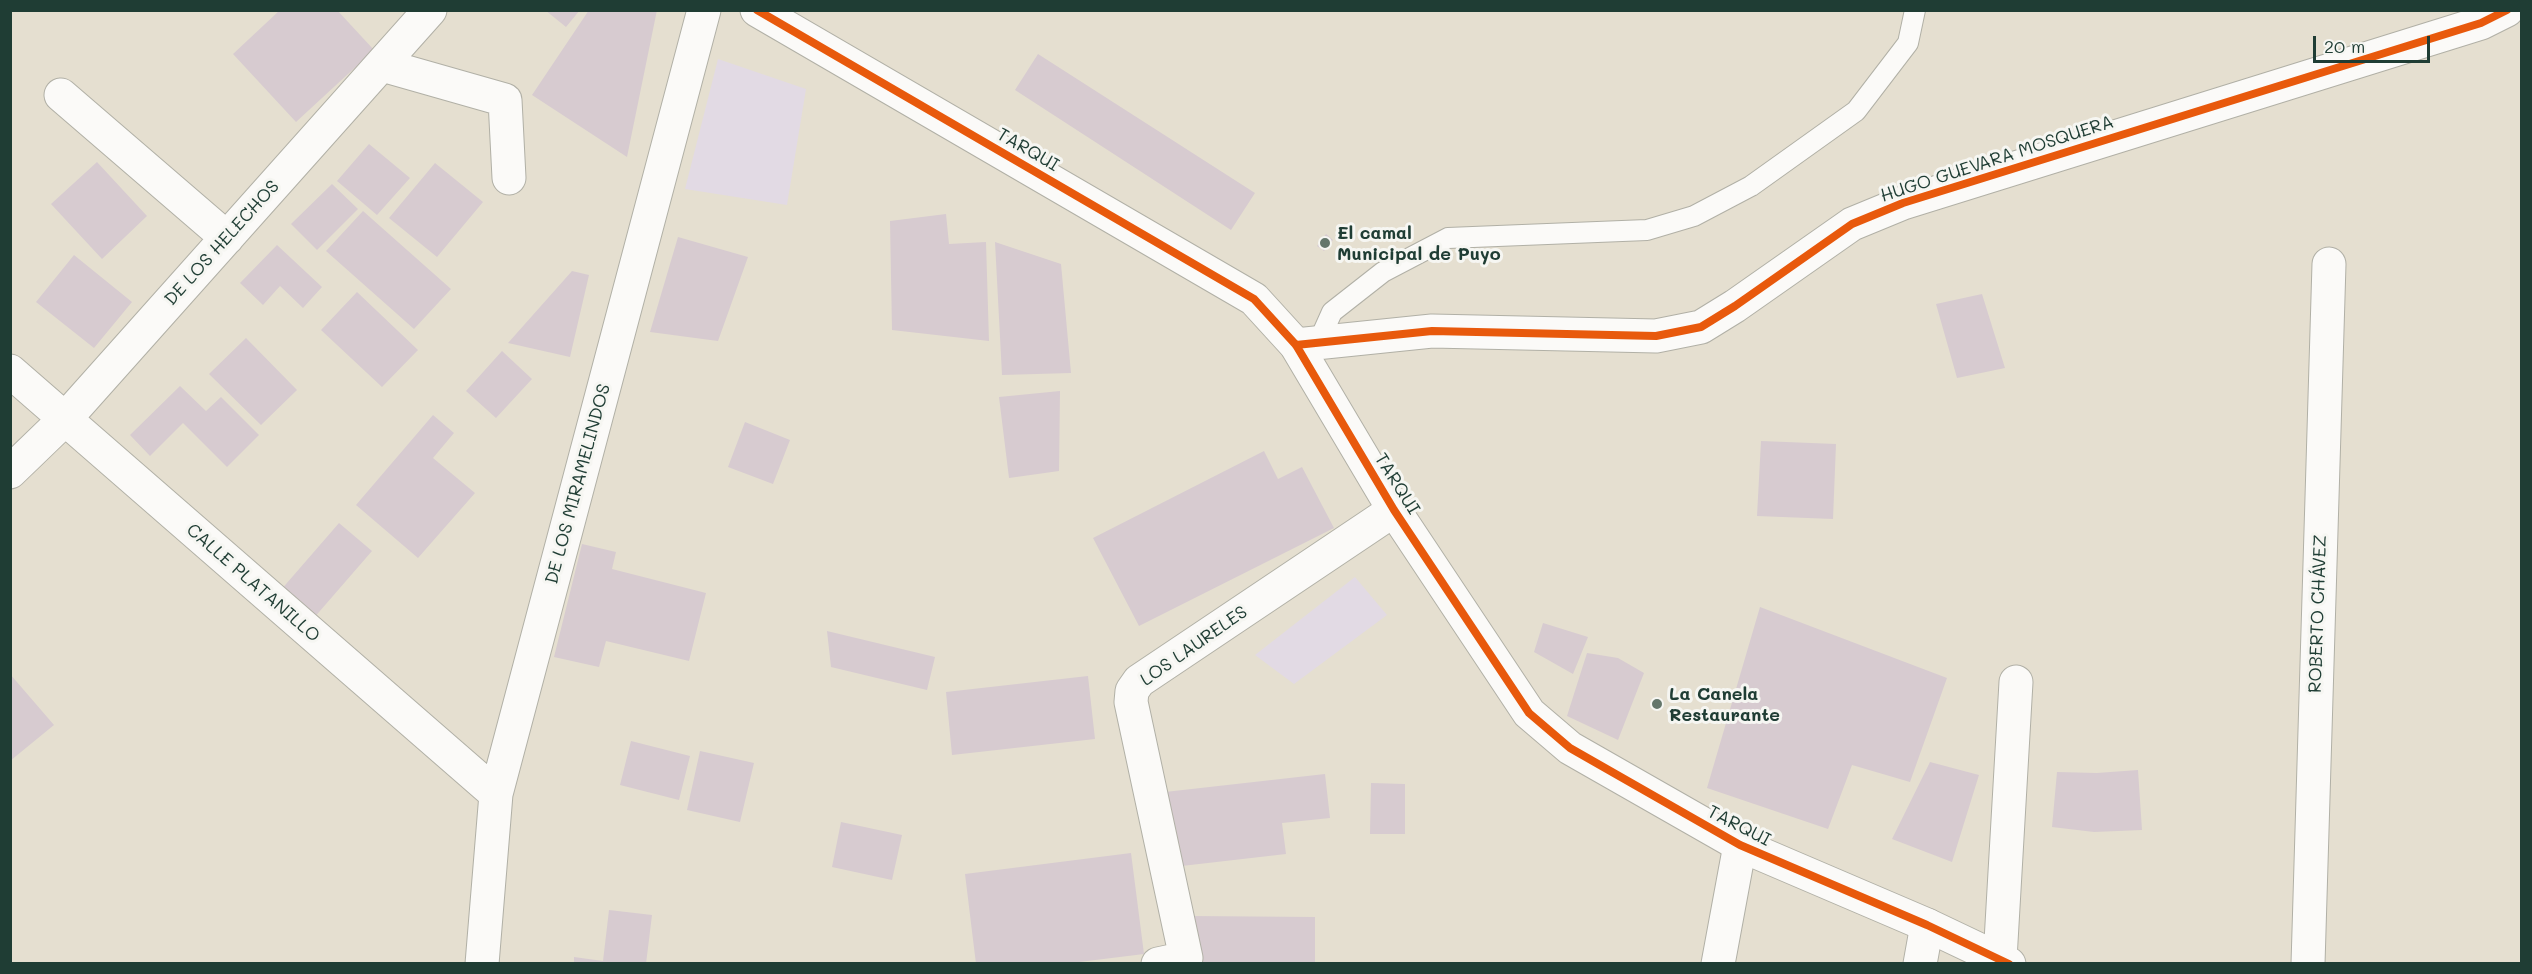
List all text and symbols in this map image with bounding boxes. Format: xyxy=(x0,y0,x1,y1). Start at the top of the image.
scale bar xyxy=(2316,24,2433,62)
text: 20 m xyxy=(2324,34,2365,58)
street label: HUGO GUEVARA MOSQUERA xyxy=(1878,111,2116,207)
street label: TARQUI xyxy=(993,124,1063,176)
street label: DE LOS HELECHOS xyxy=(160,176,284,310)
place label: El camal Municipal de Puyo xyxy=(1337,222,1501,264)
marker: El camal Municipal de Puyo xyxy=(1318,236,1332,250)
street label: DE LOS MIRAMELINDOS xyxy=(541,382,615,586)
street label: TARQUI xyxy=(1370,449,1424,519)
street label: CALLE PLATANILLO xyxy=(182,519,324,647)
street label: ROBERTO CHÁVEZ xyxy=(2304,535,2332,693)
street label: LOS LAURELES xyxy=(1136,601,1252,691)
place label: La Canela Restaurante xyxy=(1669,683,1780,726)
marker: La Canela Restaurante xyxy=(1650,697,1664,711)
street label: TARQUI xyxy=(1704,801,1774,851)

